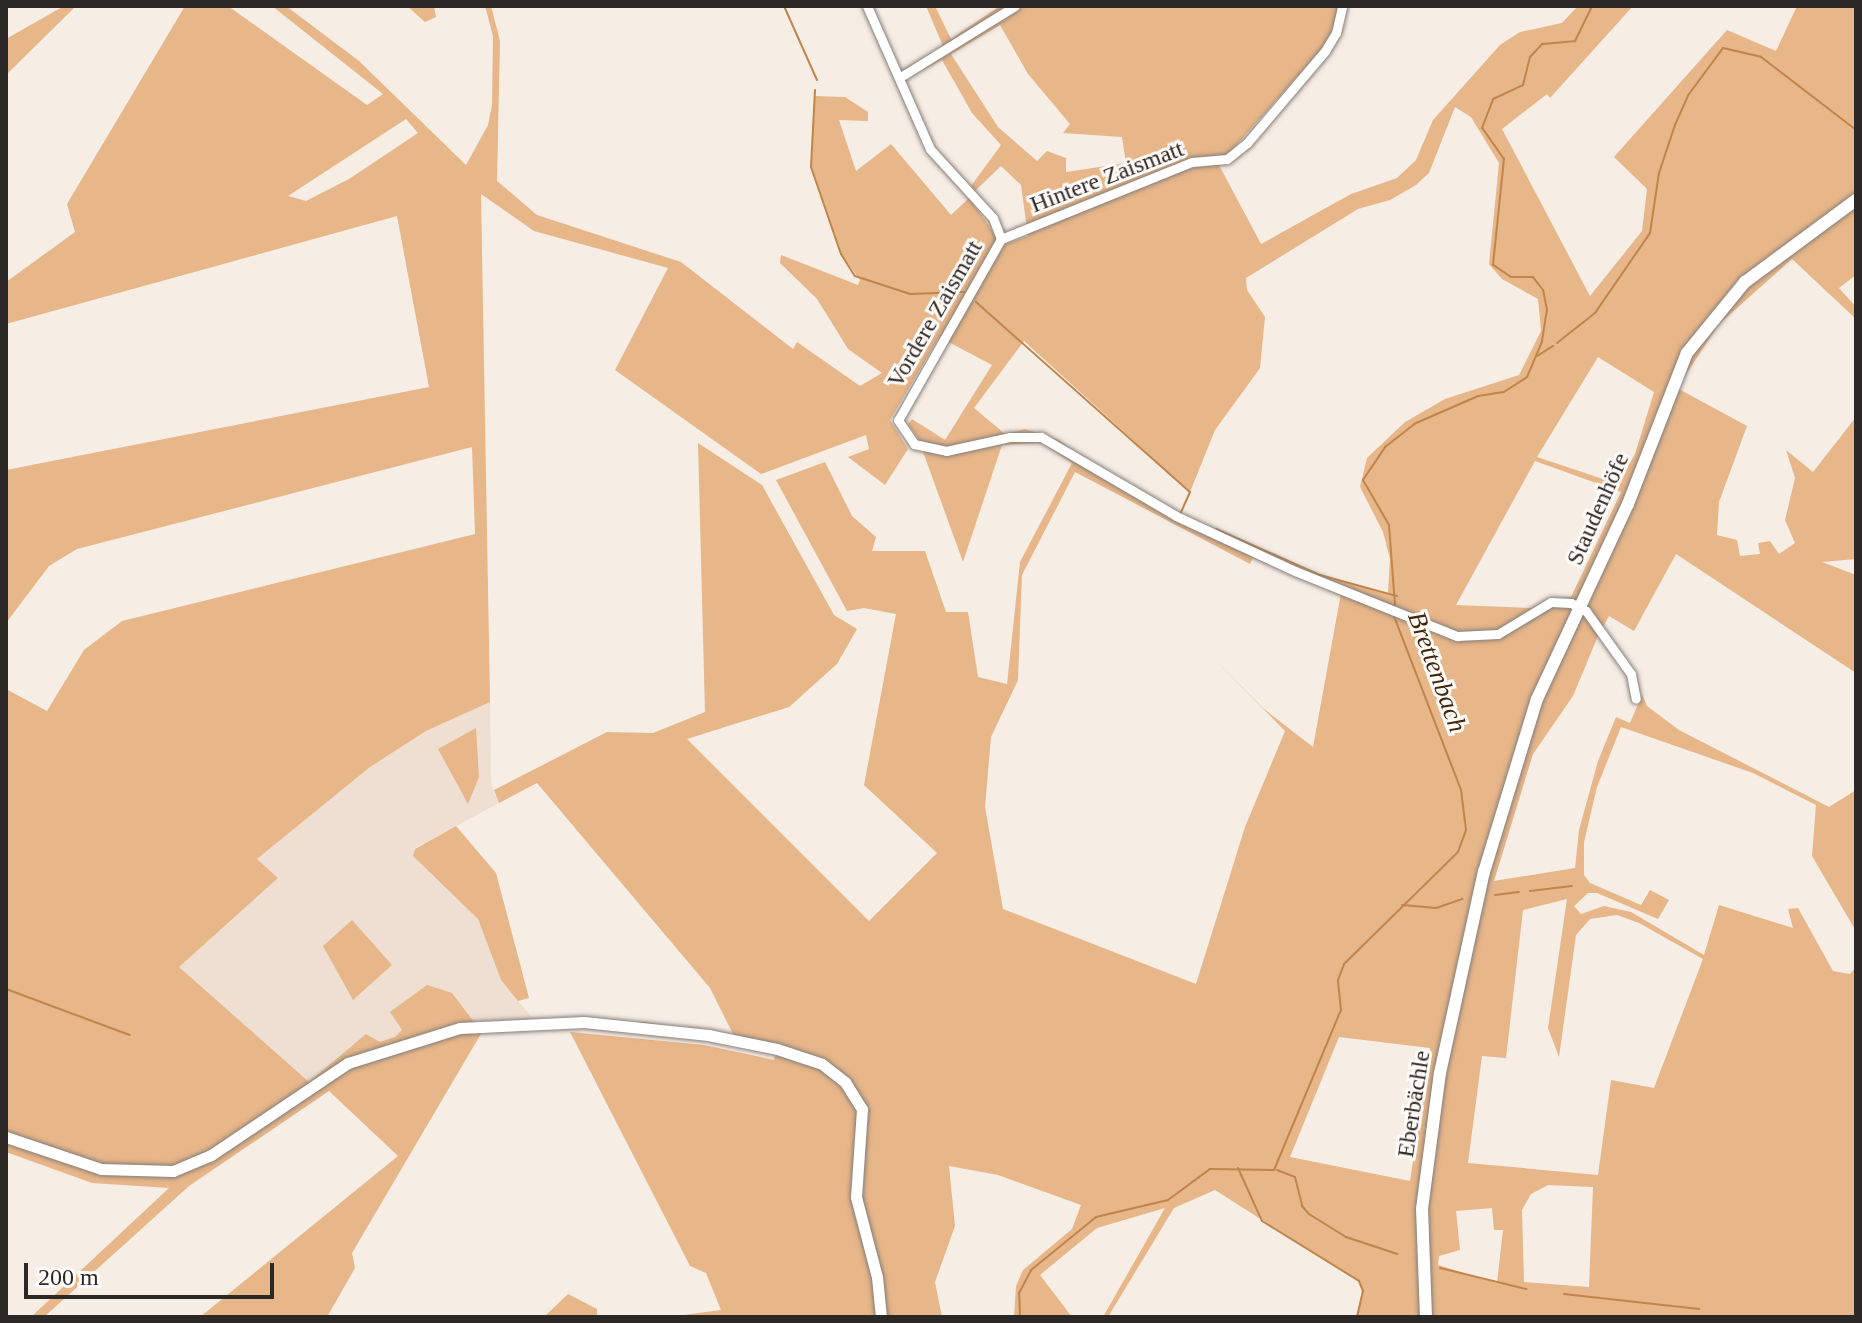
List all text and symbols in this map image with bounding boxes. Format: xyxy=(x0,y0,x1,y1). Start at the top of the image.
street label: Hintere Zaismatt xyxy=(1026,135,1188,219)
street label: Vordere Zaismatt xyxy=(881,235,989,393)
street label: Staudenhöfe xyxy=(1560,448,1636,570)
water label: Brettenbach xyxy=(1401,607,1473,737)
street label: Eberbächle xyxy=(1391,1048,1437,1160)
scale bar xyxy=(28,1247,278,1297)
text: 200 m xyxy=(38,1264,99,1290)

